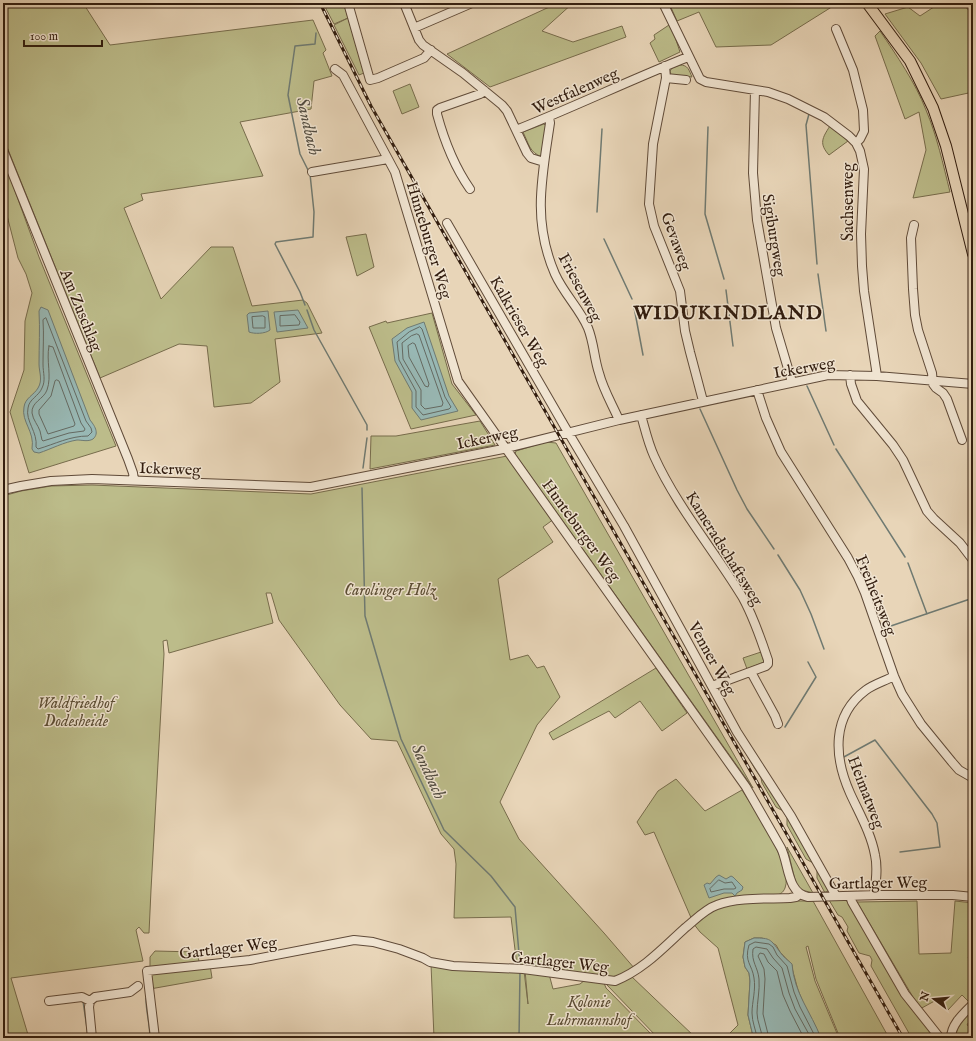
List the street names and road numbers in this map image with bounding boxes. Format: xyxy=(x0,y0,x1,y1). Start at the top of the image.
street label: Westfalenweg xyxy=(530,64,622,120)
street label: Sachsenweg xyxy=(839,163,859,241)
street label: Hunteburger Weg xyxy=(401,179,456,302)
street label: Sigiburgweg xyxy=(757,193,789,278)
street label: Gevaweg xyxy=(655,210,695,274)
street label: Friesenweg xyxy=(553,250,606,326)
street label: Am Zuschlag xyxy=(54,266,106,355)
street label: Kalkrieser Weg xyxy=(484,273,553,371)
street label: Ickerweg xyxy=(772,354,837,384)
street label: Ickerweg xyxy=(455,423,520,455)
street label: Ickerweg xyxy=(139,459,201,481)
street label: Hunteburger Weg xyxy=(537,476,624,587)
street label: Kameradschaftsweg xyxy=(680,488,767,610)
street label: Freiheitsweg xyxy=(850,553,900,639)
street label: Venner Weg xyxy=(682,618,740,700)
street label: Heimatweg xyxy=(842,753,888,832)
street label: Gartlager Weg xyxy=(829,873,928,895)
street label: Gartlager Weg xyxy=(178,933,278,965)
street label: Gartlager Weg xyxy=(510,948,610,978)

